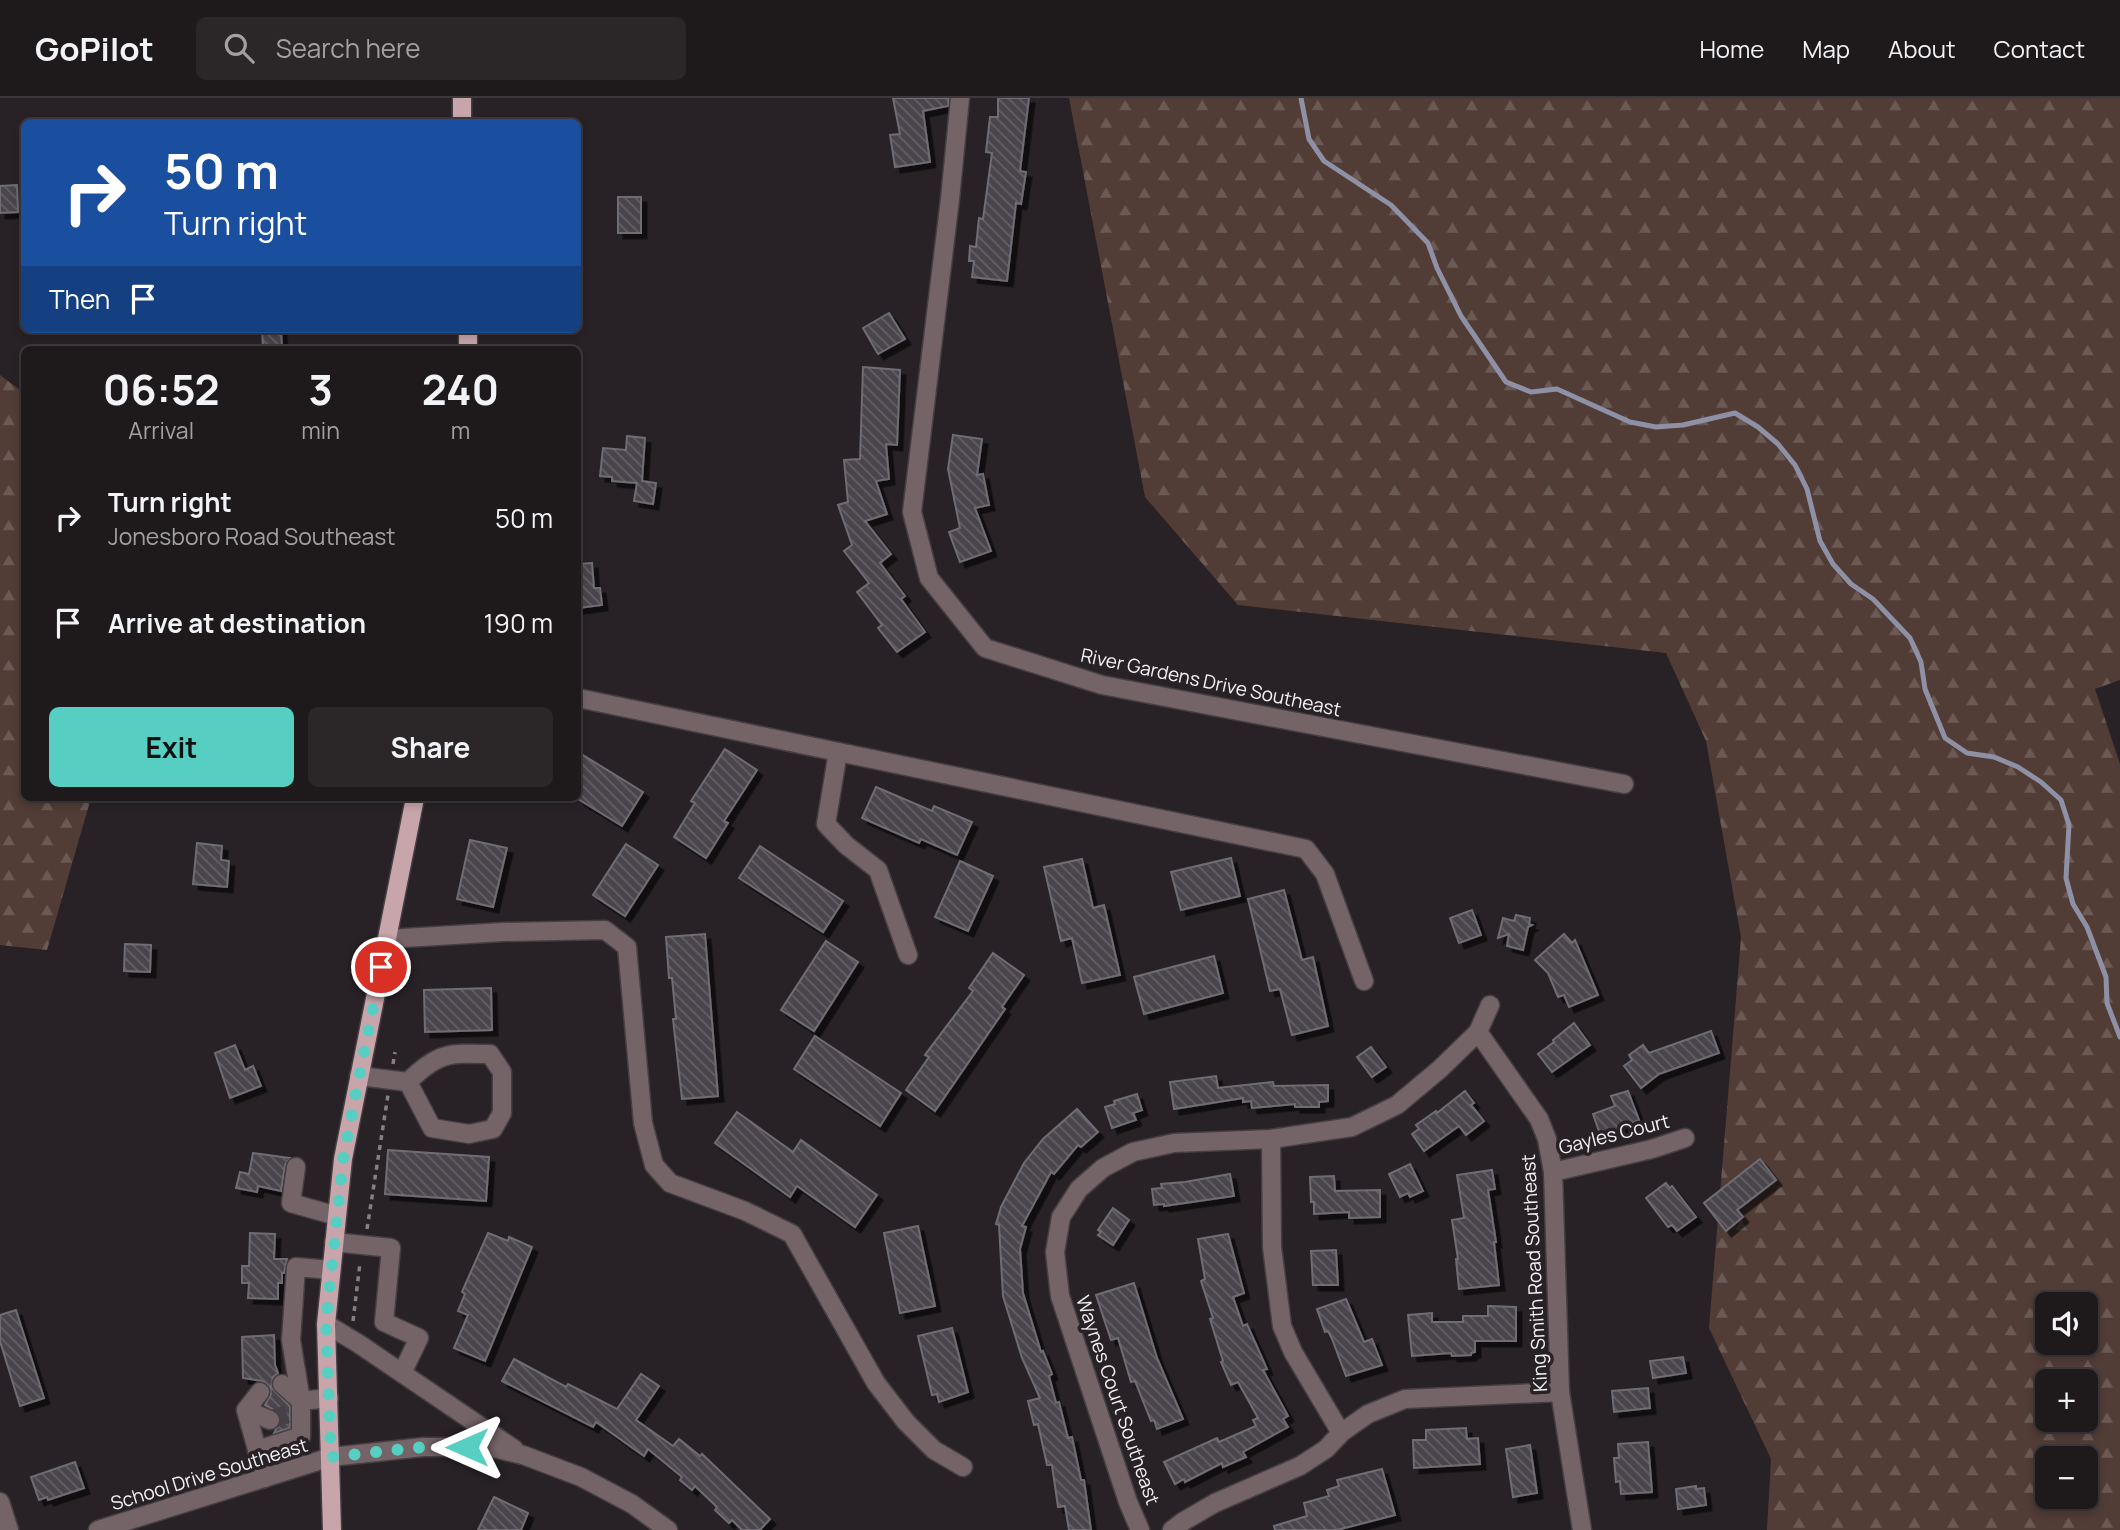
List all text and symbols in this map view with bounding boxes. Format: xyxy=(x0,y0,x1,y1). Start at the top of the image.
search box xyxy=(196,17,686,80)
text: GoPilot xyxy=(35,26,154,71)
icon: search xyxy=(220,29,258,67)
text: Search here xyxy=(276,30,420,66)
text: Home xyxy=(1699,32,1764,65)
text: Map xyxy=(1802,32,1850,65)
text: About xyxy=(1888,32,1956,65)
text: Contact xyxy=(1994,32,2085,65)
text: 50 m xyxy=(164,137,279,204)
icon: right xyxy=(49,147,140,238)
text: Turn right xyxy=(164,201,307,245)
icon: arrive xyxy=(124,280,162,318)
text: Then xyxy=(49,281,110,317)
text: 06:52 xyxy=(103,360,220,418)
text: 3 xyxy=(308,360,333,418)
text: 240 xyxy=(422,360,499,418)
text: Arrival xyxy=(128,414,194,446)
text: min xyxy=(301,414,340,446)
text: m xyxy=(451,414,470,446)
text: Turn right xyxy=(108,484,232,520)
icon: right xyxy=(49,499,87,537)
text: 50 m xyxy=(495,500,553,536)
text: Jonesboro Road Southeast xyxy=(108,520,396,552)
icon: arrive xyxy=(49,604,87,642)
text: Arrive at destination xyxy=(108,605,366,641)
text: 190 m xyxy=(484,605,553,641)
street label: River Gardens Drive Southeast xyxy=(1078,642,1344,722)
button: Exit xyxy=(49,707,294,787)
button: Share xyxy=(308,707,553,787)
pin xyxy=(351,937,411,997)
icon: arrive xyxy=(362,948,400,986)
street label: Gayles Court xyxy=(1556,1108,1672,1160)
street label: King Smith Road Southeast xyxy=(1515,1153,1553,1393)
street label: Waynes Court Southeast xyxy=(1070,1292,1166,1508)
map controls xyxy=(2035,1292,2098,1509)
button: sound xyxy=(2035,1292,2098,1355)
button: + xyxy=(2035,1369,2098,1432)
position arrow xyxy=(430,1410,504,1484)
street label: School Drive Southeast xyxy=(107,1432,311,1516)
button: − xyxy=(2035,1446,2098,1509)

